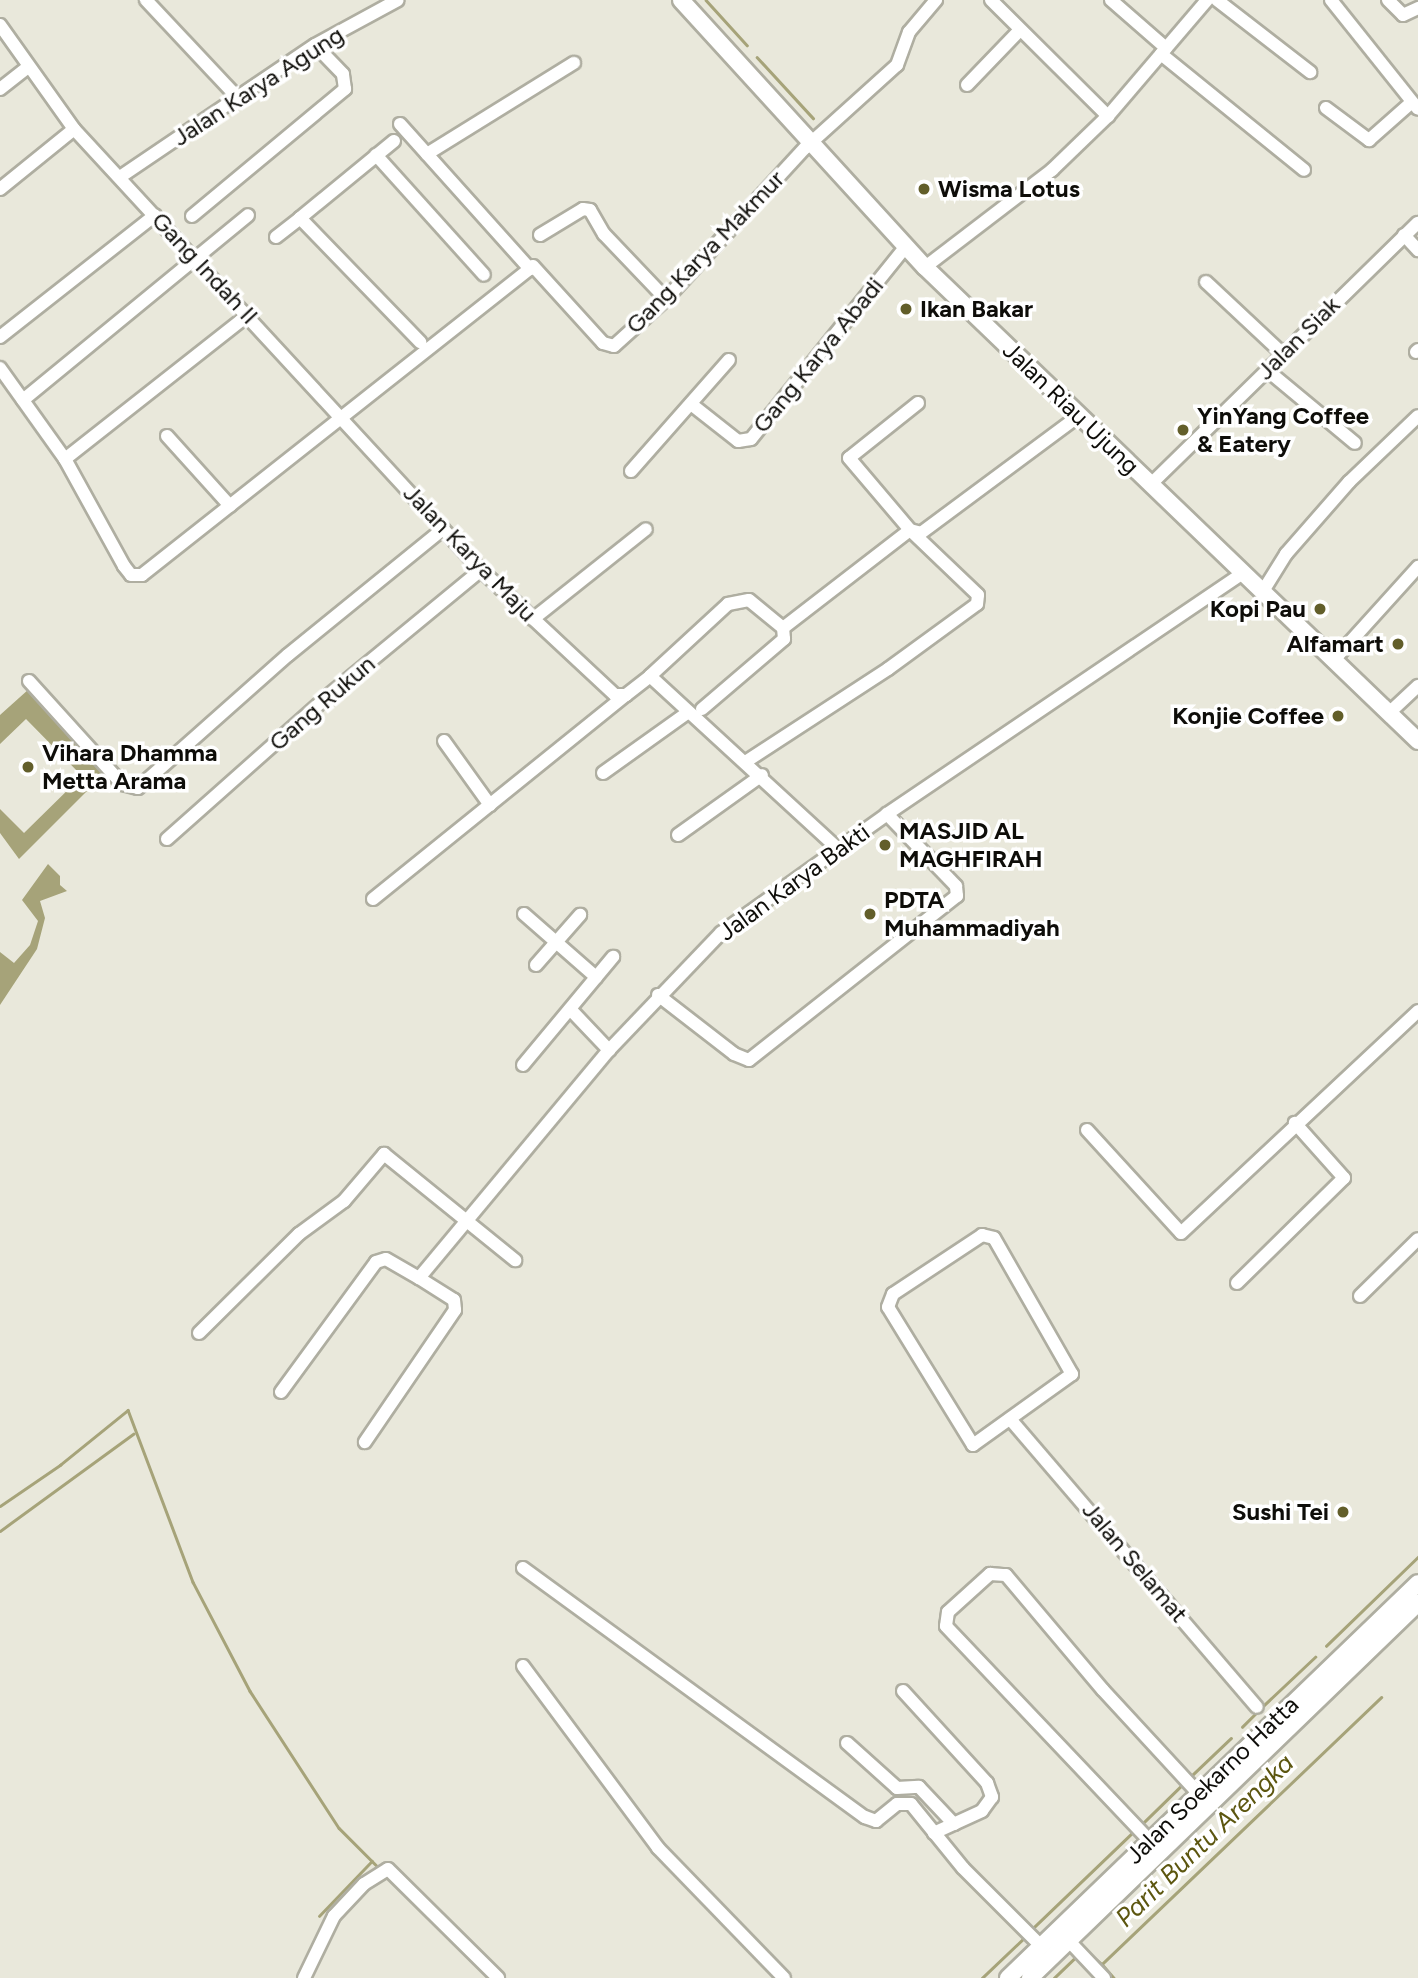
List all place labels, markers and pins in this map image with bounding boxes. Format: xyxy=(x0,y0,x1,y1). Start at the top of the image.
place label: Wisma Lotus xyxy=(938,175,1080,203)
marker: Wisma Lotus xyxy=(916,181,932,197)
place label: Ikan Bakar xyxy=(920,295,1033,323)
marker: Ikan Bakar xyxy=(898,301,914,317)
place label: YinYang Coffee & Eatery xyxy=(1197,402,1369,458)
marker: YinYang Coffee & Eatery xyxy=(1175,422,1191,438)
place label: Kopi Pau xyxy=(1210,595,1306,623)
marker: Kopi Pau xyxy=(1312,601,1328,617)
place label: Alfamart xyxy=(1287,630,1384,658)
marker: Alfamart xyxy=(1390,636,1406,652)
place label: Konjie Coffee xyxy=(1172,702,1324,730)
marker: Konjie Coffee xyxy=(1330,708,1346,724)
place label: Vihara Dhamma Metta Arama xyxy=(42,739,218,795)
marker: Vihara Dhamma Metta Arama xyxy=(20,759,36,775)
place label: MASJID AL MAGHFIRAH xyxy=(899,817,1043,873)
marker: MASJID AL MAGHFIRAH xyxy=(877,837,893,853)
place label: PDTA Muhammadiyah xyxy=(884,886,1060,942)
marker: PDTA Muhammadiyah xyxy=(862,906,878,922)
place label: Sushi Tei xyxy=(1232,1498,1329,1526)
marker: Sushi Tei xyxy=(1335,1504,1351,1520)

